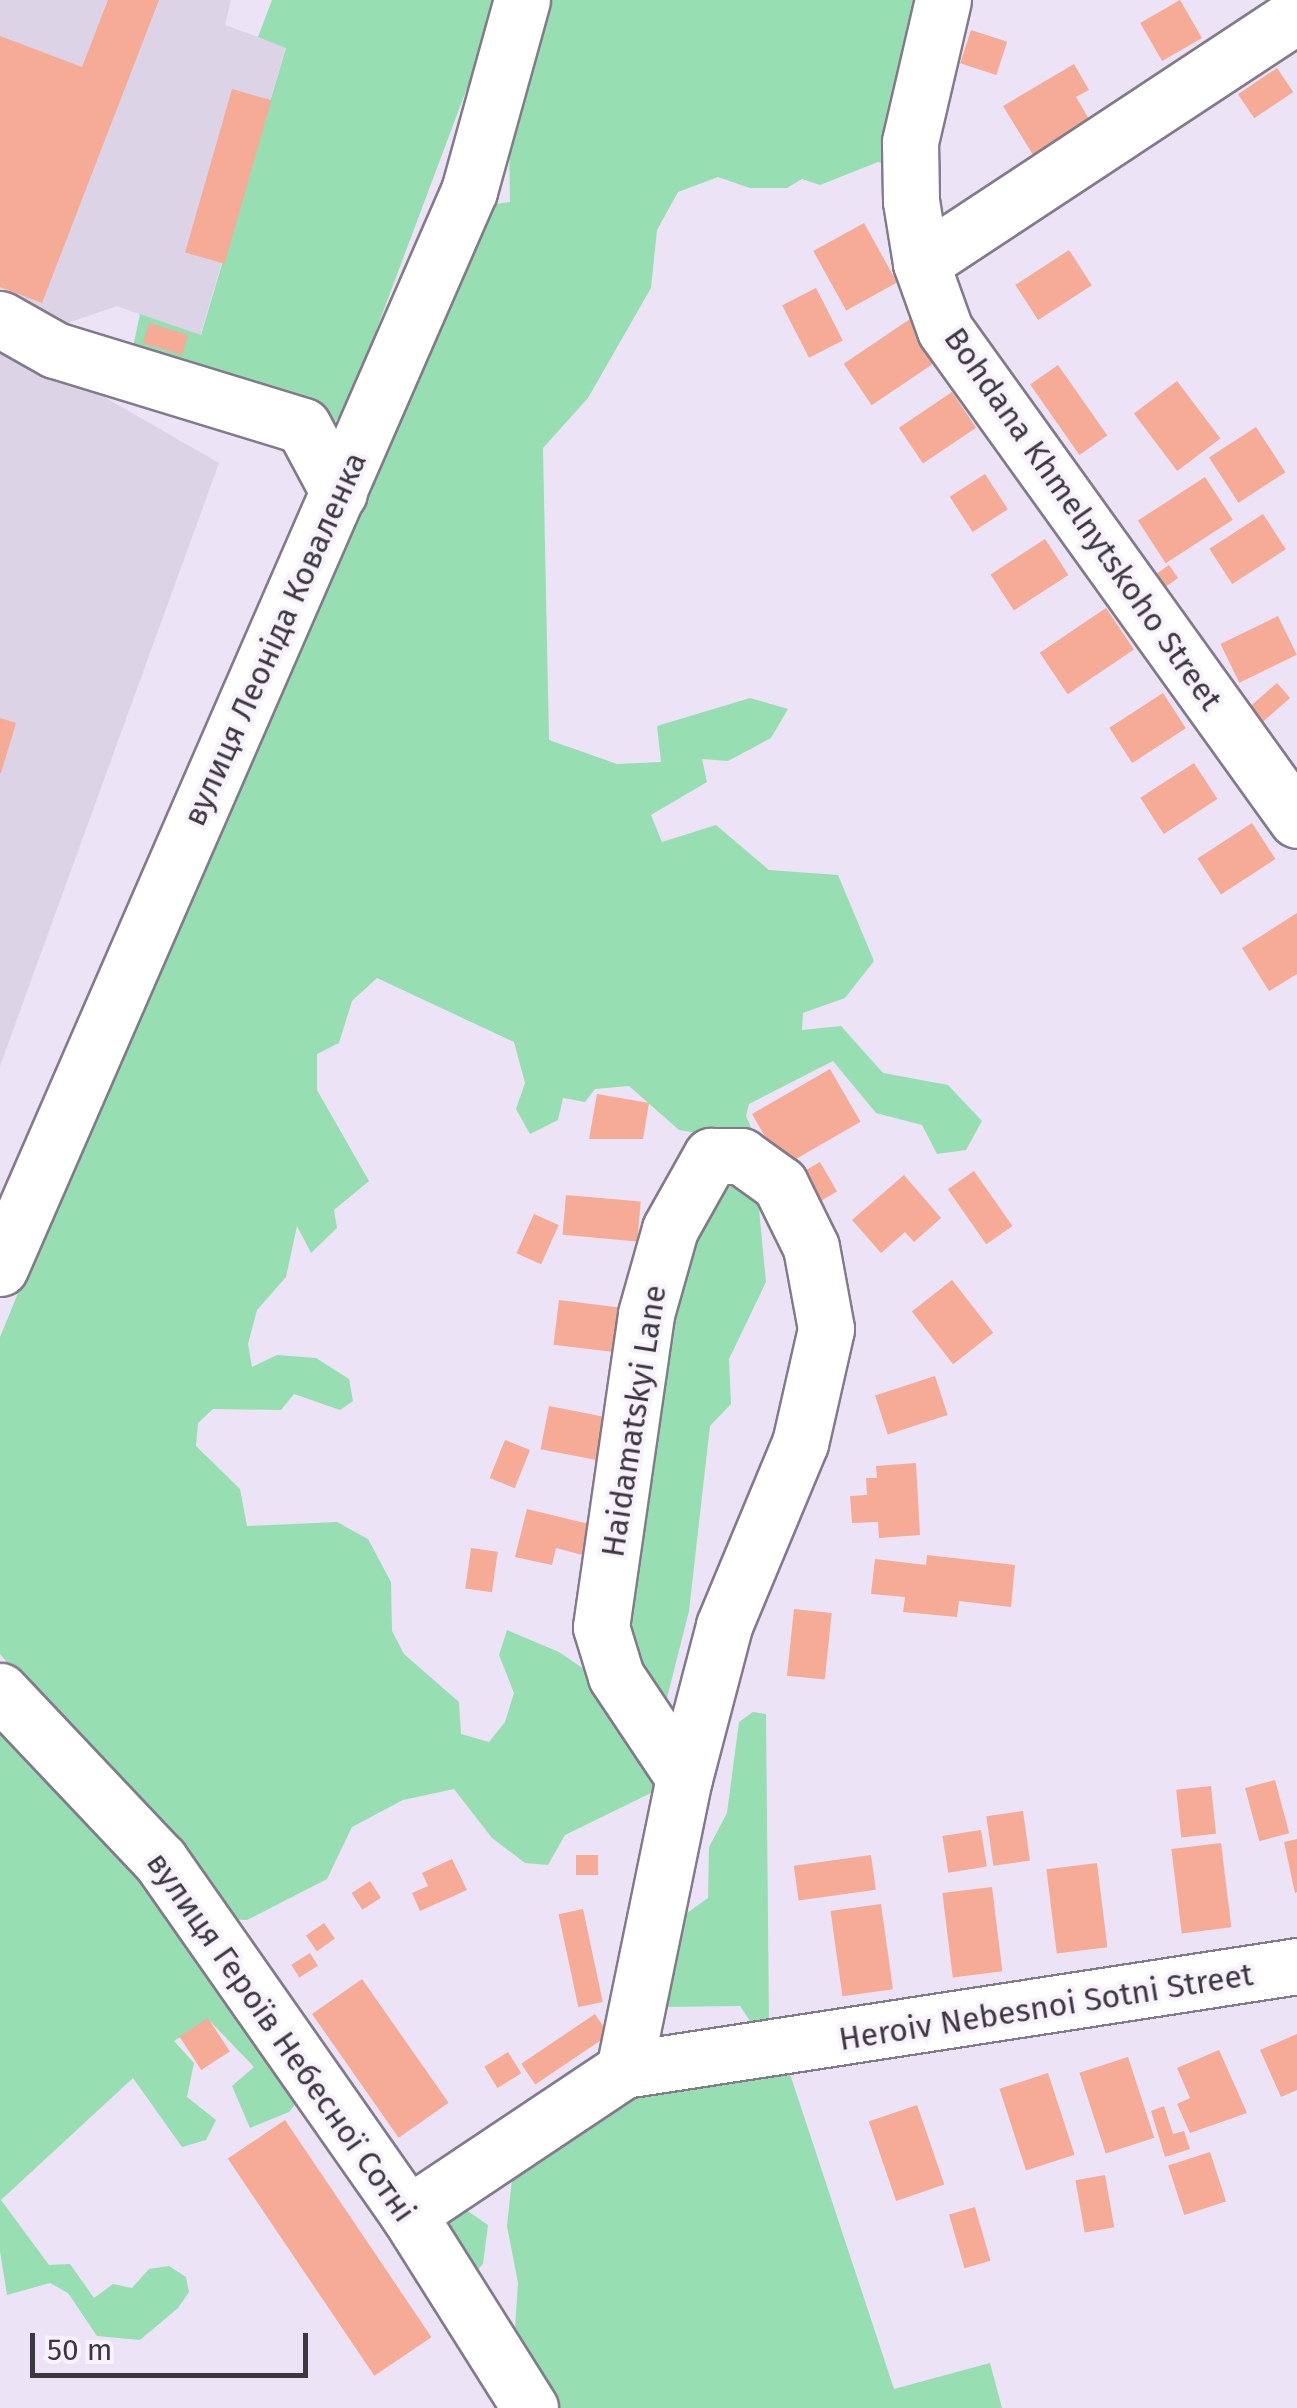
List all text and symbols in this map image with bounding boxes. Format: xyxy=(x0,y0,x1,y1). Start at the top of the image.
street label: Bohdana Khmelnytskoho Street xyxy=(936,320,1230,718)
street label: вулиця Леоніда Коваленка xyxy=(175,446,375,832)
street label: Haidamatskyi Lane xyxy=(594,1282,674,1560)
street label: вулиця Героїв Небесної Сотні xyxy=(138,1845,424,2229)
street label: Heroiv Nebesnoi Sotni Street xyxy=(836,1955,1256,2059)
scale bar xyxy=(35,2313,312,2375)
text: 50 m xyxy=(47,2332,112,2368)

